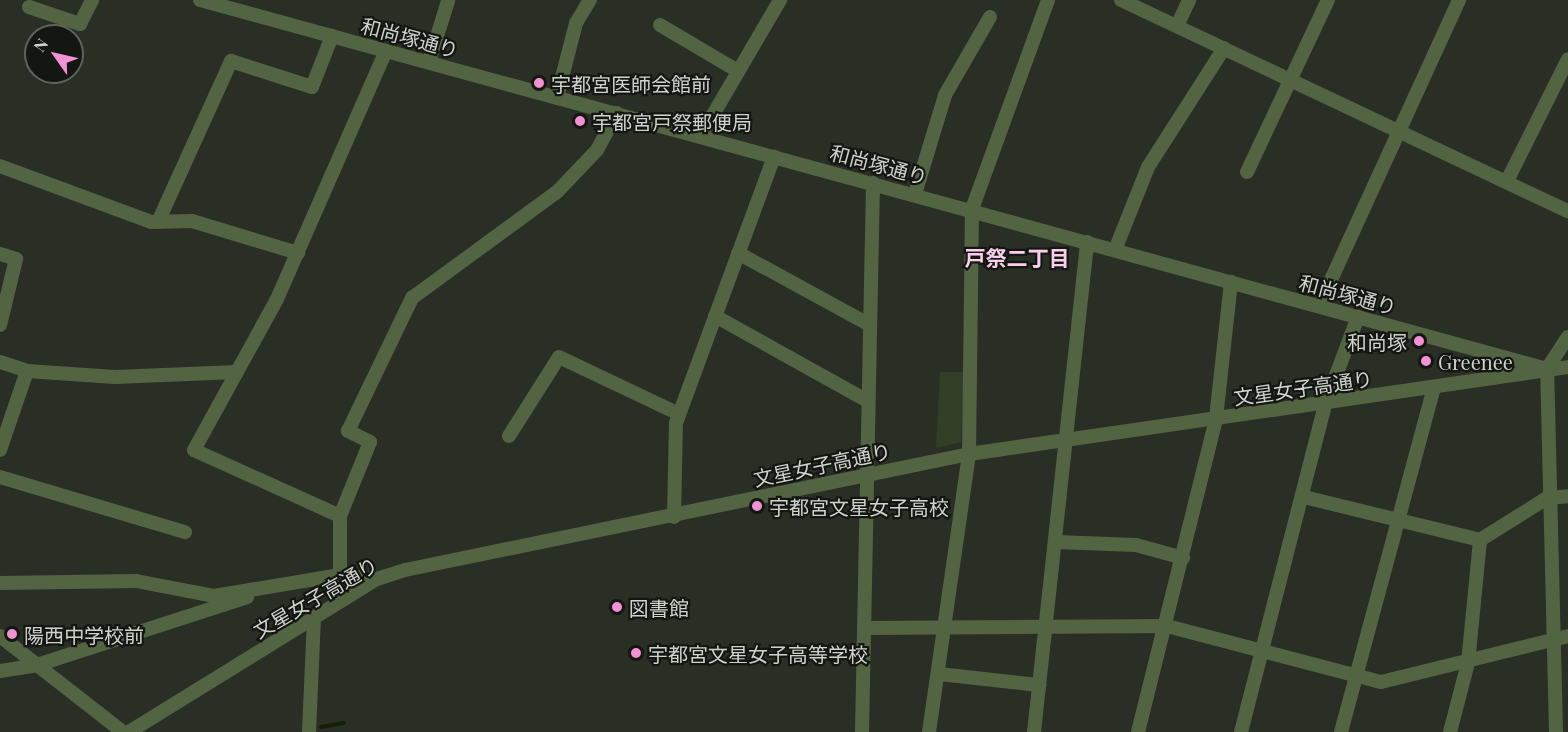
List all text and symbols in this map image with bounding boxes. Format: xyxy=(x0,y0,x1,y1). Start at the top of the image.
street label: 和尚塚通り xyxy=(359,12,461,62)
north arrow xyxy=(24,24,84,84)
text: N xyxy=(28,34,52,55)
place label: 宇都宮医師会館前 xyxy=(551,71,711,95)
marker: 宇都宮医師会館前 xyxy=(532,76,546,90)
place label: 宇都宮戸祭郵便局 xyxy=(592,109,752,133)
marker: 宇都宮戸祭郵便局 xyxy=(573,114,587,128)
street label: 和尚塚通り xyxy=(828,139,930,189)
district label: 戸祭二丁目 xyxy=(965,244,1069,270)
street label: 和尚塚通り xyxy=(1297,269,1399,319)
place label: 和尚塚 xyxy=(1347,329,1407,353)
marker: 和尚塚 xyxy=(1412,334,1426,348)
place label: Greenee xyxy=(1438,349,1513,373)
marker: Greenee xyxy=(1419,354,1433,368)
street label: 文星女子高通り xyxy=(1232,365,1374,409)
street label: 文星女子高通り xyxy=(751,438,893,490)
place label: 宇都宮文星女子高校 xyxy=(769,494,949,518)
marker: 宇都宮文星女子高校 xyxy=(750,499,764,513)
street label: 文星女子高通り xyxy=(248,552,382,642)
place label: 図書館 xyxy=(629,595,689,619)
marker: 図書館 xyxy=(610,600,624,614)
place label: 陽西中学校前 xyxy=(24,622,144,646)
marker: 陽西中学校前 xyxy=(5,627,19,641)
place label: 宇都宮文星女子高等学校 xyxy=(648,641,868,665)
marker: 宇都宮文星女子高等学校 xyxy=(629,646,643,660)

